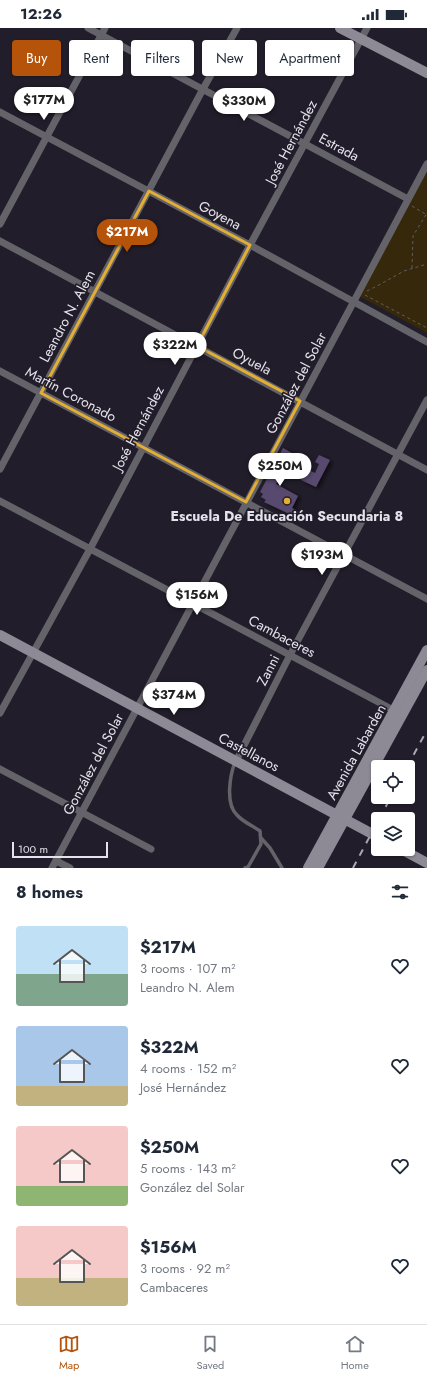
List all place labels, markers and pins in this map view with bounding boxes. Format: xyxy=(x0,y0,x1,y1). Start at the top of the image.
pin: $177M xyxy=(16,87,72,121)
pin: $330M xyxy=(216,88,272,122)
pin: $217M xyxy=(99,219,155,253)
pin: $322M xyxy=(147,332,203,366)
pin: $250M xyxy=(252,453,308,487)
marker: Escuela De Educación Secundaria 8 xyxy=(282,496,292,506)
place label: Escuela De Educación Secundaria 8 xyxy=(171,506,404,526)
pin: $193M xyxy=(294,542,350,576)
pin: $156M xyxy=(169,582,225,616)
pin: $374M xyxy=(146,682,202,716)

